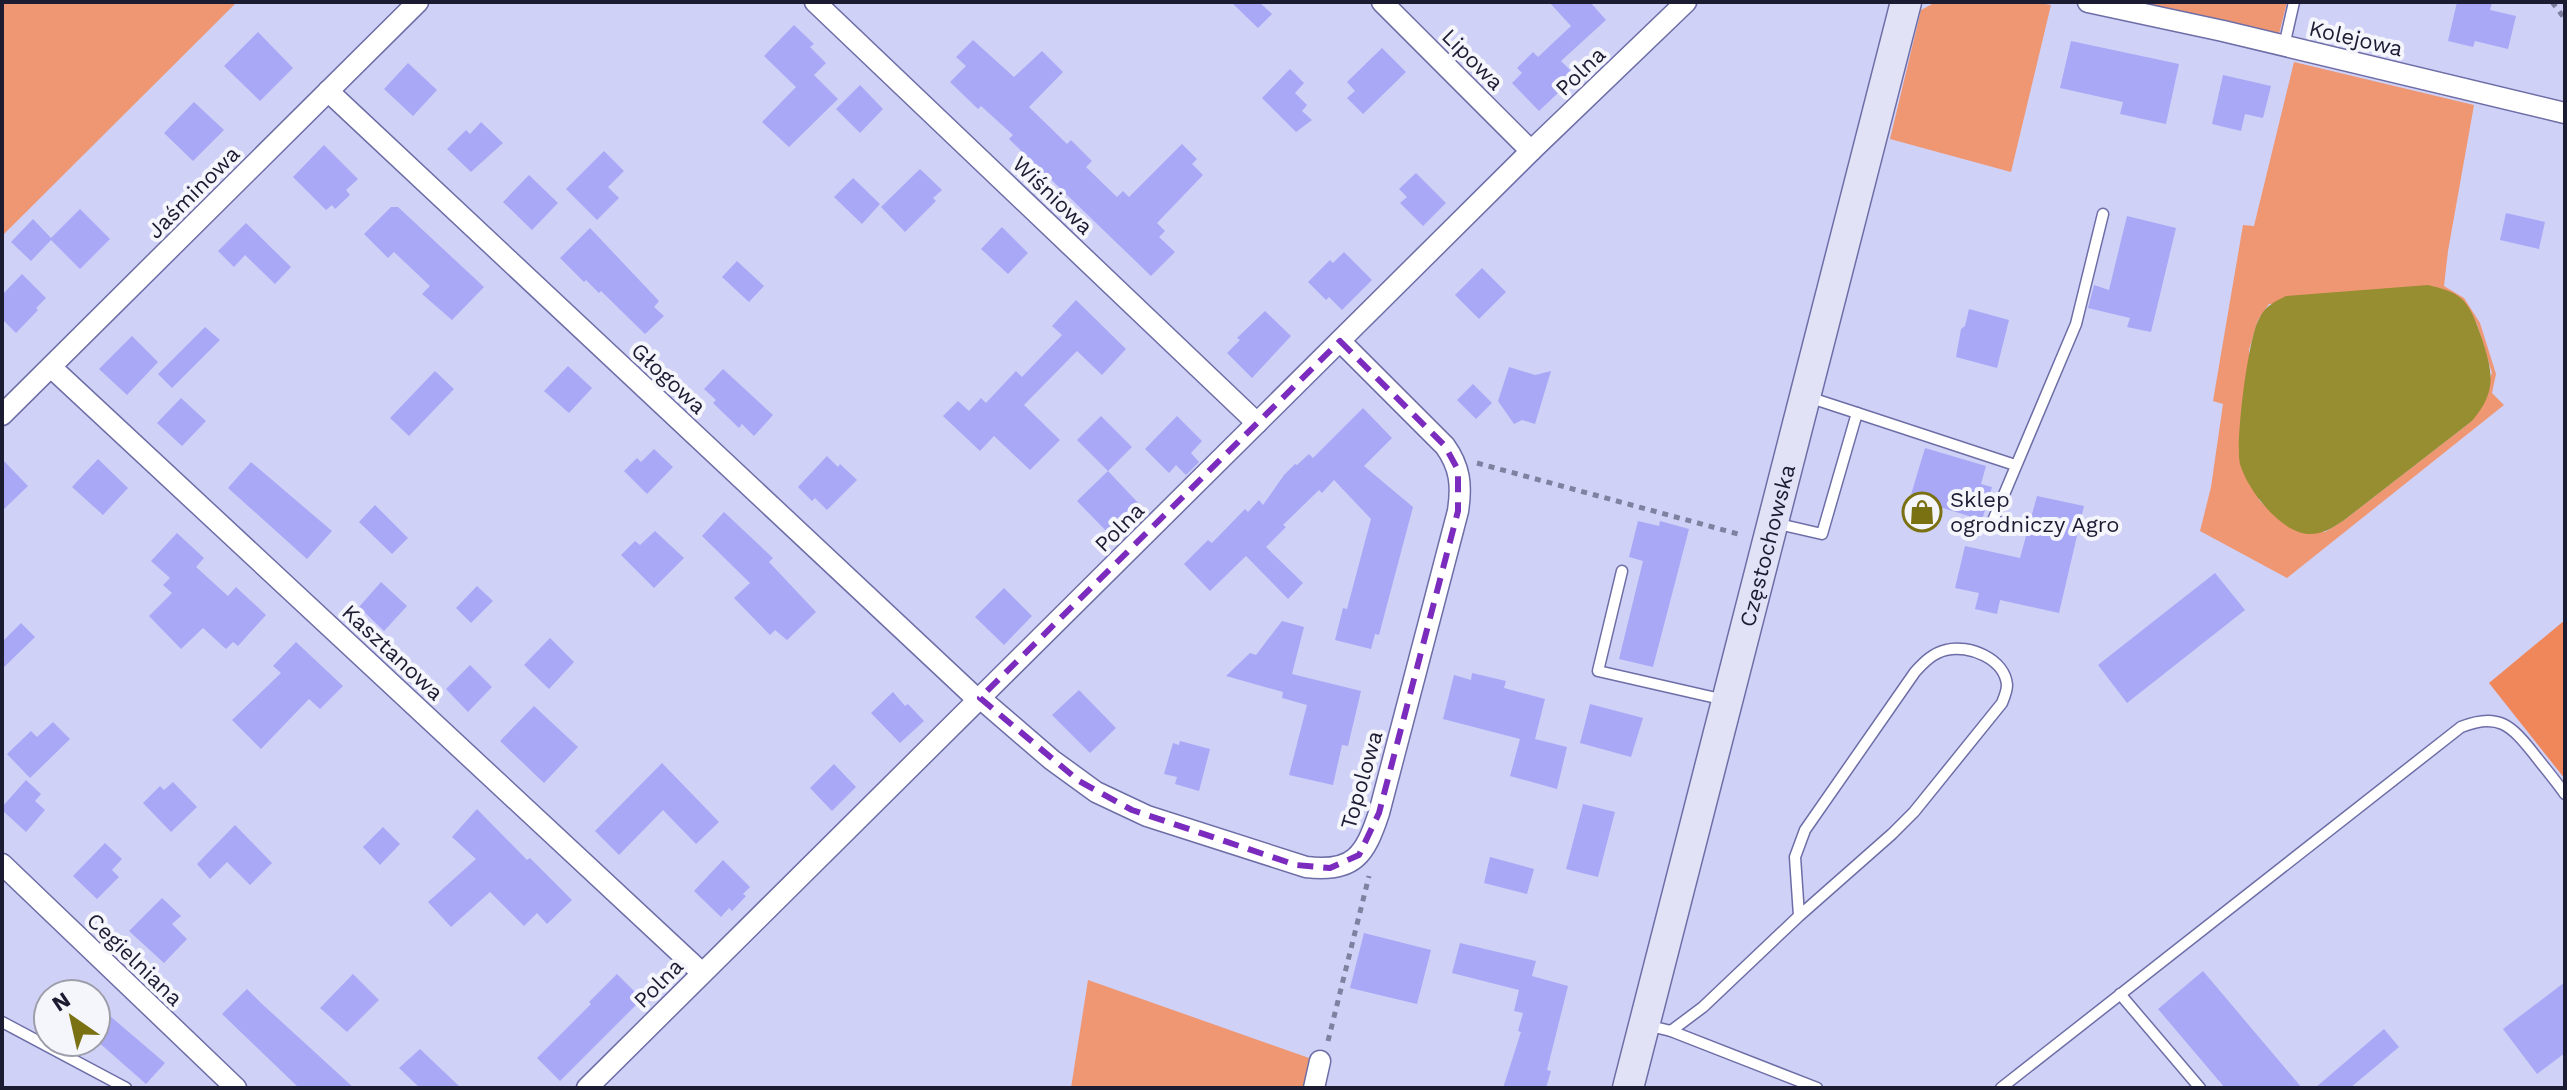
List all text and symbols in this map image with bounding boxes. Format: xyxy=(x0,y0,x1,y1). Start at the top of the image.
street label: Kolejowa xyxy=(2307,16,2405,61)
street label: Lipowa xyxy=(1437,24,1508,95)
street label: Polna xyxy=(1550,42,1610,101)
street label: Jaśminowa xyxy=(142,141,245,244)
street label: Wiśniowa xyxy=(1007,151,1098,240)
street label: Głogowa xyxy=(626,338,711,419)
street label: Częstochowska xyxy=(1735,462,1800,629)
place label: Sklep ogrodniczy Agro xyxy=(1950,487,2120,537)
shop icon: Sklep ogrodniczy Agro xyxy=(1901,491,1943,533)
street label: Polna xyxy=(1090,498,1149,557)
street label: Kasztanowa xyxy=(337,599,448,705)
street label: Topolowa xyxy=(1336,728,1387,832)
street label: Cegielniana xyxy=(82,908,187,1011)
street label: Polna xyxy=(629,954,688,1013)
north arrow xyxy=(32,978,112,1058)
text: N xyxy=(47,987,75,1017)

